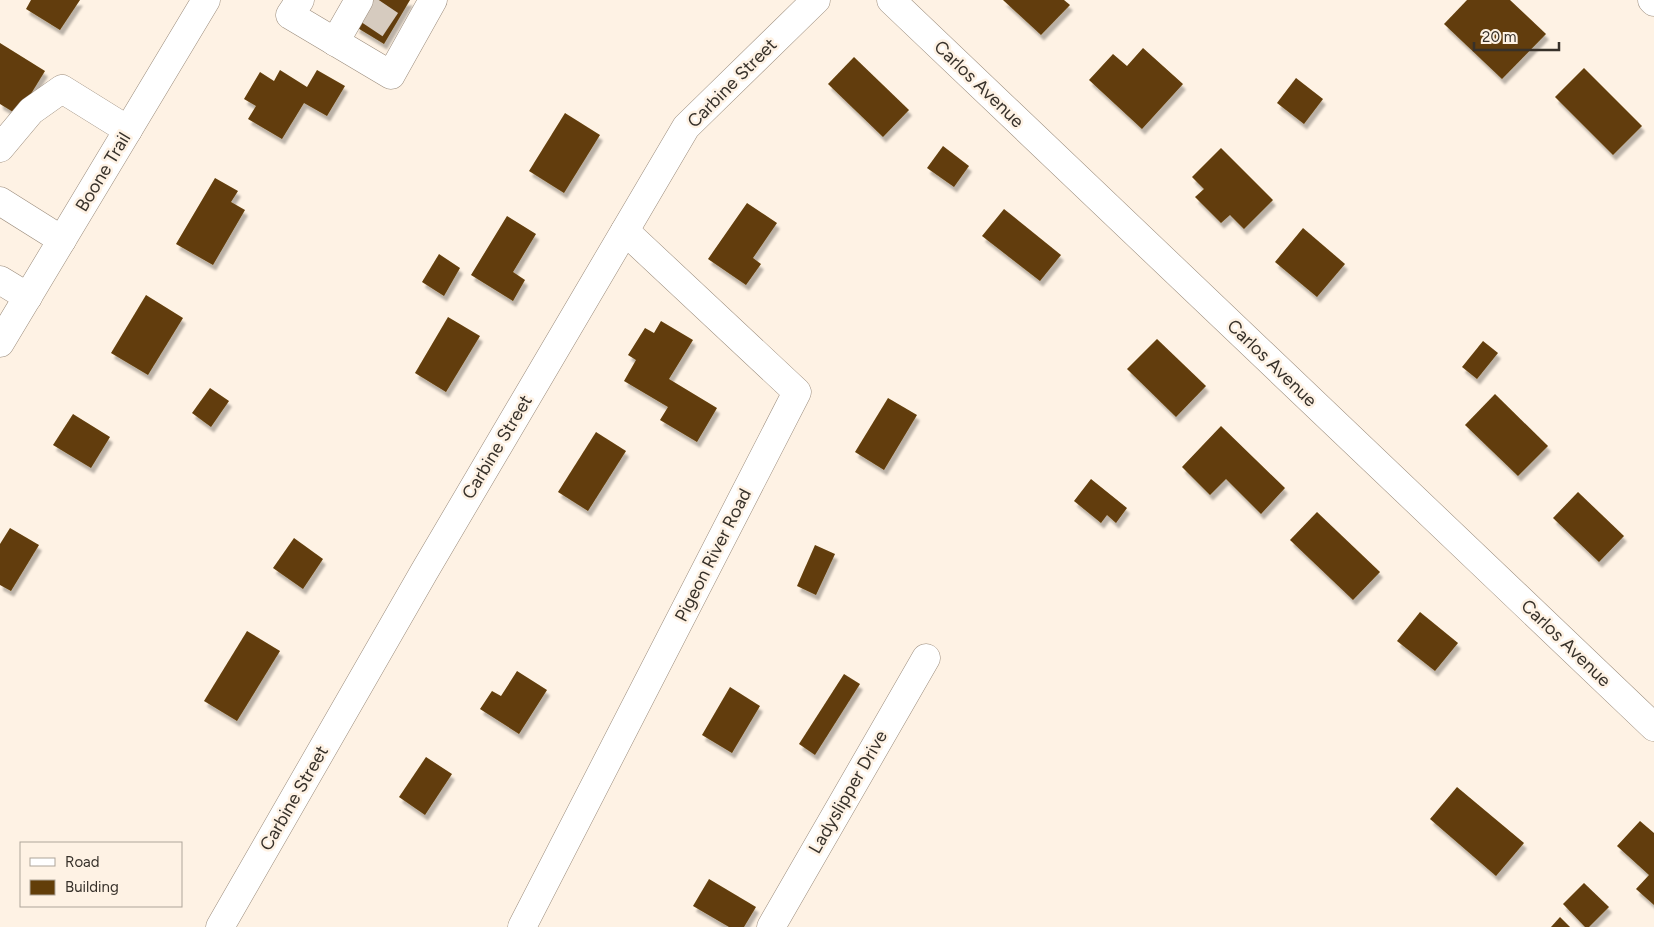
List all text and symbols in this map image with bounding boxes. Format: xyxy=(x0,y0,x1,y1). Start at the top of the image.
scale bar xyxy=(1474,20,1559,52)
text: 20 m xyxy=(1482,28,1516,46)
street label: Carbine Street xyxy=(683,33,782,132)
street label: Carlos Avenue xyxy=(930,36,1029,132)
street label: Boone Trail xyxy=(71,128,135,216)
street label: Carlos Avenue xyxy=(1223,315,1322,411)
street label: Carbine Street xyxy=(457,391,537,503)
street label: Pigeon River Road xyxy=(670,485,756,625)
street label: Carlos Avenue xyxy=(1517,595,1616,691)
street label: Ladyslipper Drive xyxy=(804,726,892,857)
street label: Carbine Street xyxy=(255,741,333,854)
legend xyxy=(20,842,182,907)
text: Road xyxy=(65,853,100,871)
text: Building xyxy=(65,878,119,896)

